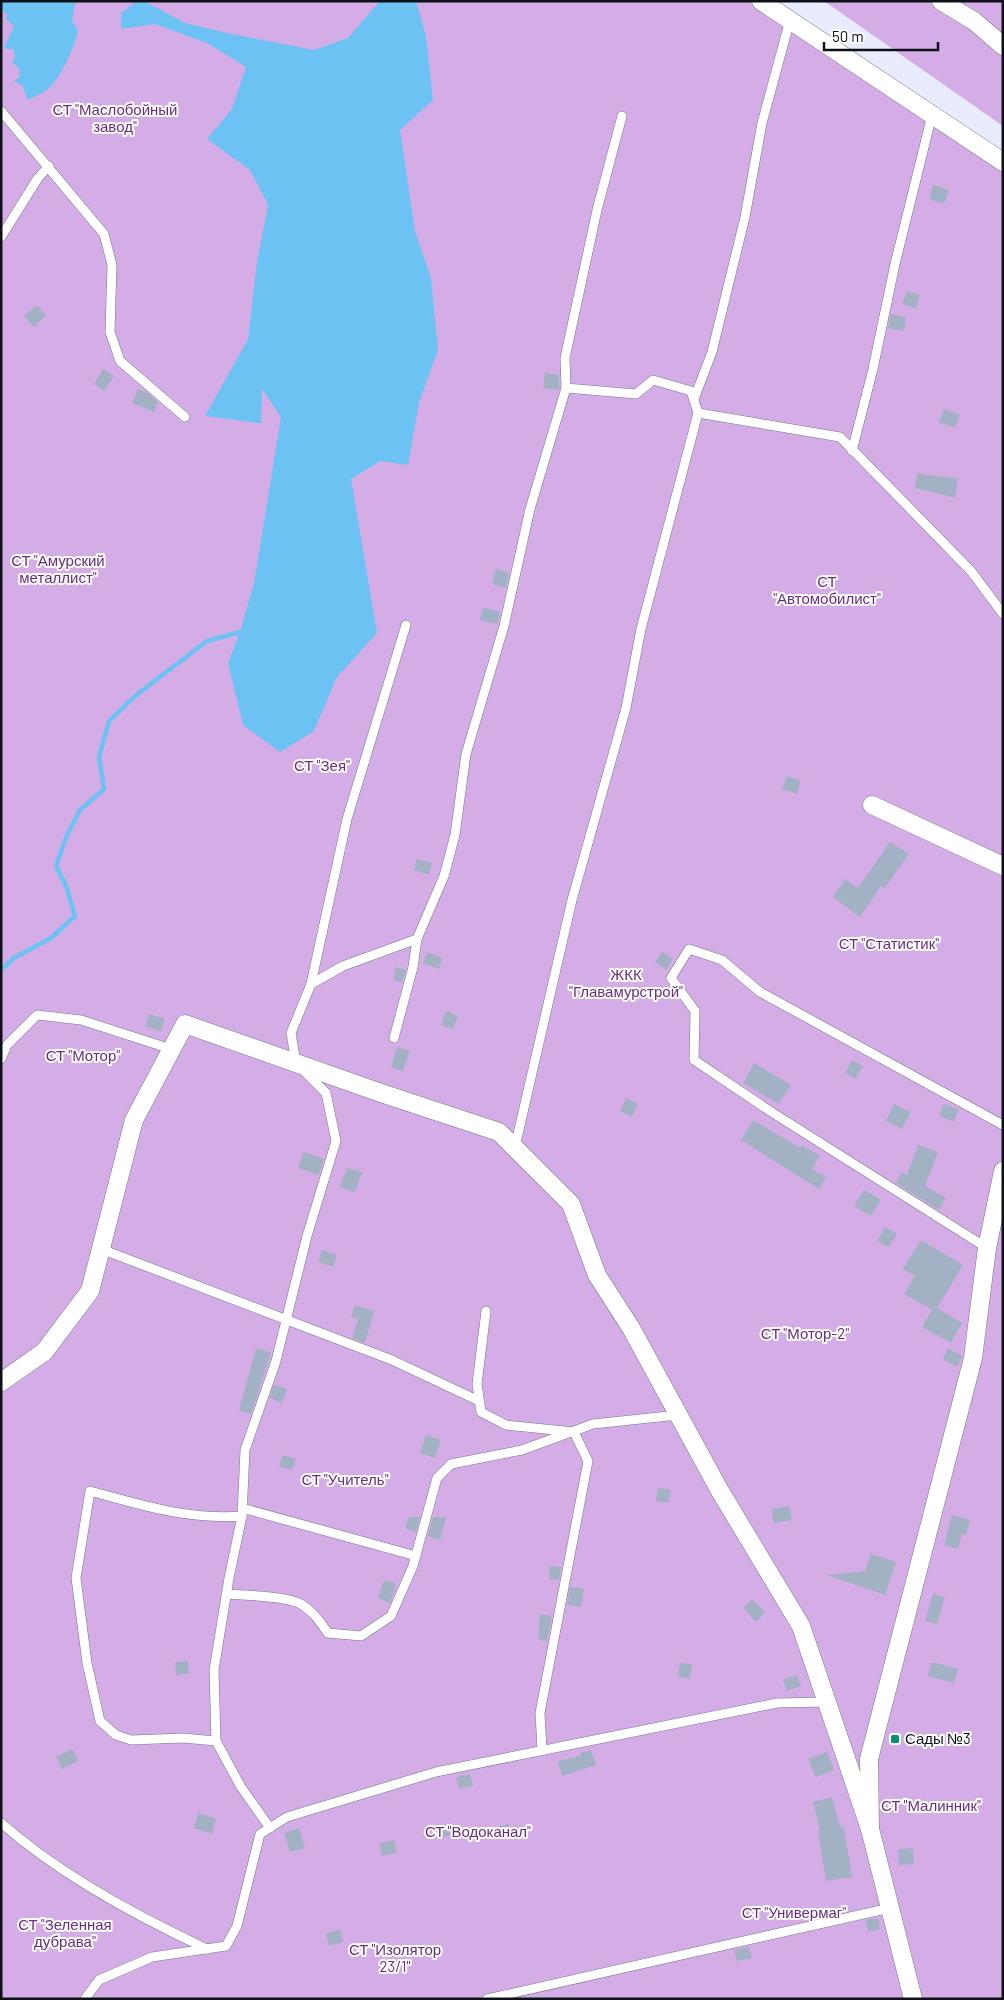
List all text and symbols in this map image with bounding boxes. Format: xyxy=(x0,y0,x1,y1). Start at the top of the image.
scale bar xyxy=(824,20,938,52)
text: 50 m xyxy=(832,27,864,45)
park label: СТ "Маслобойный завод" xyxy=(53,100,177,135)
park label: СТ "Амурский металлист" xyxy=(11,551,105,586)
park label: СТ "Автомобилист" xyxy=(773,572,881,607)
park label: СТ "Зея" xyxy=(294,756,350,774)
park label: СТ "Статистик" xyxy=(839,934,939,952)
park label: ЖКК "Главамурстрой" xyxy=(569,965,683,1000)
park label: СТ "Мотор" xyxy=(46,1046,120,1064)
park label: СТ "Мотор-2" xyxy=(761,1324,849,1342)
park label: СТ "Учитель" xyxy=(301,1470,389,1488)
place label: Сады №3 xyxy=(905,1729,971,1747)
marker: Сады №3 xyxy=(889,1733,901,1745)
park label: СТ "Малинник" xyxy=(881,1796,981,1814)
park label: СТ "Водоканал" xyxy=(425,1822,531,1840)
park label: СТ "Универмаг" xyxy=(742,1903,846,1921)
park label: СТ "Зеленная дубрава" xyxy=(18,1915,112,1950)
park label: СТ "Изолятор 23/1" xyxy=(349,1940,441,1975)

